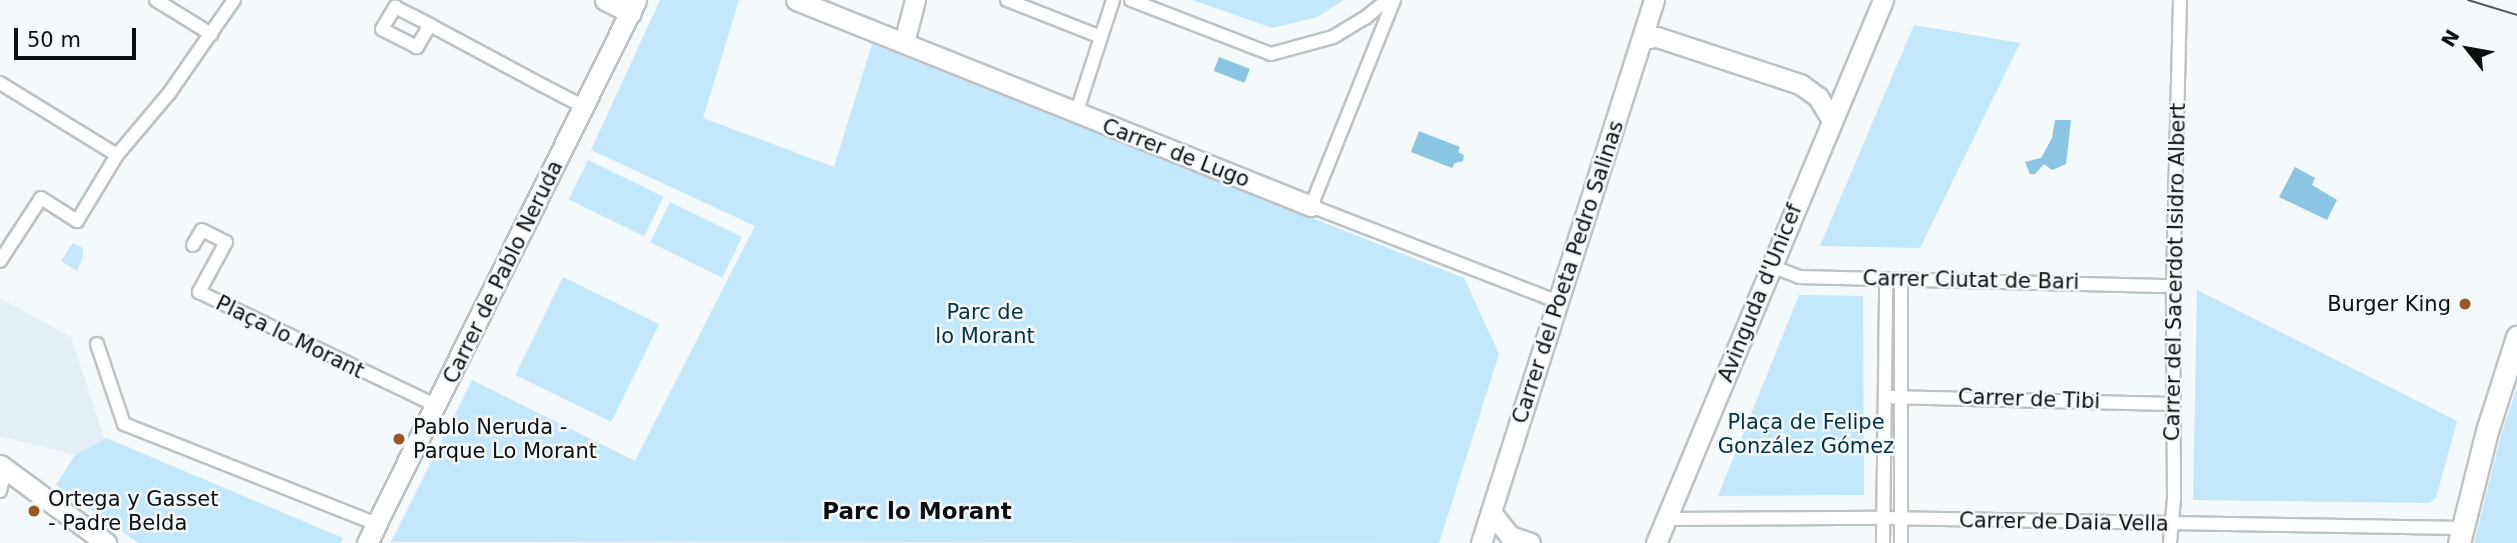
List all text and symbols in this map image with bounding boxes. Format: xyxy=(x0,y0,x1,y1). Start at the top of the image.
scale bar xyxy=(18,14,140,58)
north arrow xyxy=(2433,14,2503,84)
text: N xyxy=(2436,26,2464,51)
text: 50 m xyxy=(27,28,81,52)
street label: Carrer del Sacerdot Isidro Albert xyxy=(2159,103,2191,441)
street label: Carrer de Lugo xyxy=(1099,113,1253,193)
street label: Carrer del Poeta Pedro Salinas xyxy=(1507,117,1629,427)
street label: Carrer de Pablo Neruda xyxy=(438,156,568,388)
street label: Avinguda d'Unicef xyxy=(1713,200,1807,386)
street label: Carrer Ciutat de Bari xyxy=(1862,266,2080,294)
street label: Plaça lo Morant xyxy=(212,290,368,384)
place label: Burger King xyxy=(2327,291,2451,317)
marker: Burger King xyxy=(2457,296,2473,312)
park label: Parc de lo Morant xyxy=(935,299,1035,349)
street label: Carrer de Tibi xyxy=(1957,384,2101,414)
park label: Plaça de Felipe González Gómez xyxy=(1718,409,1894,459)
place label: Pablo Neruda - Parque Lo Morant xyxy=(413,414,597,464)
marker: Pablo Neruda - Parque Lo Morant xyxy=(391,431,407,447)
place label: Ortega y Gasset - Padre Belda xyxy=(48,486,218,536)
district label: Parc lo Morant xyxy=(822,497,1012,525)
marker: Ortega y Gasset - Padre Belda xyxy=(26,503,42,519)
street label: Carrer de Daia Vella xyxy=(1959,508,2169,536)

